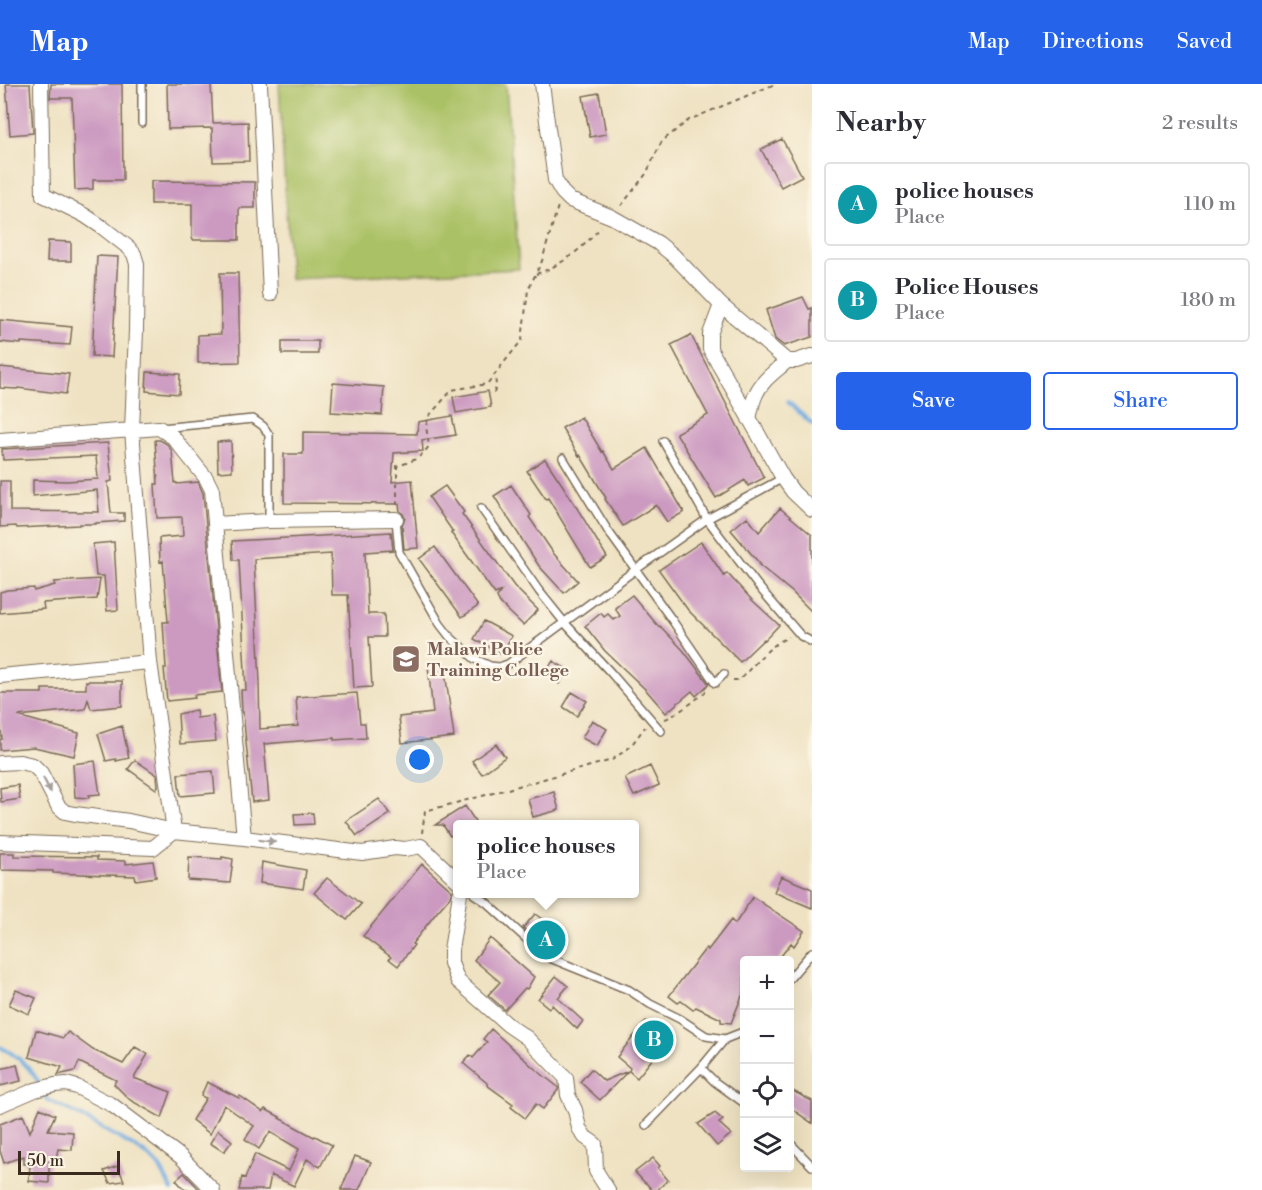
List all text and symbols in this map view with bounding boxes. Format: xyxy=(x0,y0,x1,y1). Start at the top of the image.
text: Map xyxy=(30,25,89,60)
text: Map xyxy=(968,29,1010,55)
text: Directions xyxy=(1043,29,1144,55)
text: Saved xyxy=(1177,29,1232,55)
text: Nearby xyxy=(836,107,926,139)
text: 2 results xyxy=(1162,111,1238,136)
text: police houses xyxy=(895,178,1034,205)
text: A xyxy=(850,192,865,217)
text: 110 m xyxy=(1184,192,1236,217)
text: Place xyxy=(895,205,945,230)
text: Police Houses xyxy=(895,274,1038,301)
text: B xyxy=(850,288,865,313)
text: 180 m xyxy=(1181,288,1236,313)
text: Place xyxy=(895,301,945,326)
button: Save xyxy=(836,372,1031,430)
button: Share xyxy=(1043,372,1238,430)
place label: Malawi Police Training College xyxy=(427,638,570,682)
school or university icon: Malawi Police Training College xyxy=(390,643,422,675)
your location xyxy=(405,745,434,774)
one-way arrow xyxy=(43,777,52,794)
popup xyxy=(453,820,639,898)
text: police houses xyxy=(477,833,615,860)
one-way arrow xyxy=(258,836,277,845)
text: Place xyxy=(477,860,527,885)
pin: A xyxy=(526,918,566,962)
map controls xyxy=(740,956,794,1172)
button: + xyxy=(740,956,794,1010)
button: − xyxy=(740,1010,794,1064)
pin: B xyxy=(634,1018,674,1062)
button: locate xyxy=(740,1064,794,1118)
button: layers xyxy=(740,1118,794,1172)
scale bar xyxy=(18,1148,120,1176)
text: 50 m xyxy=(27,1151,64,1171)

